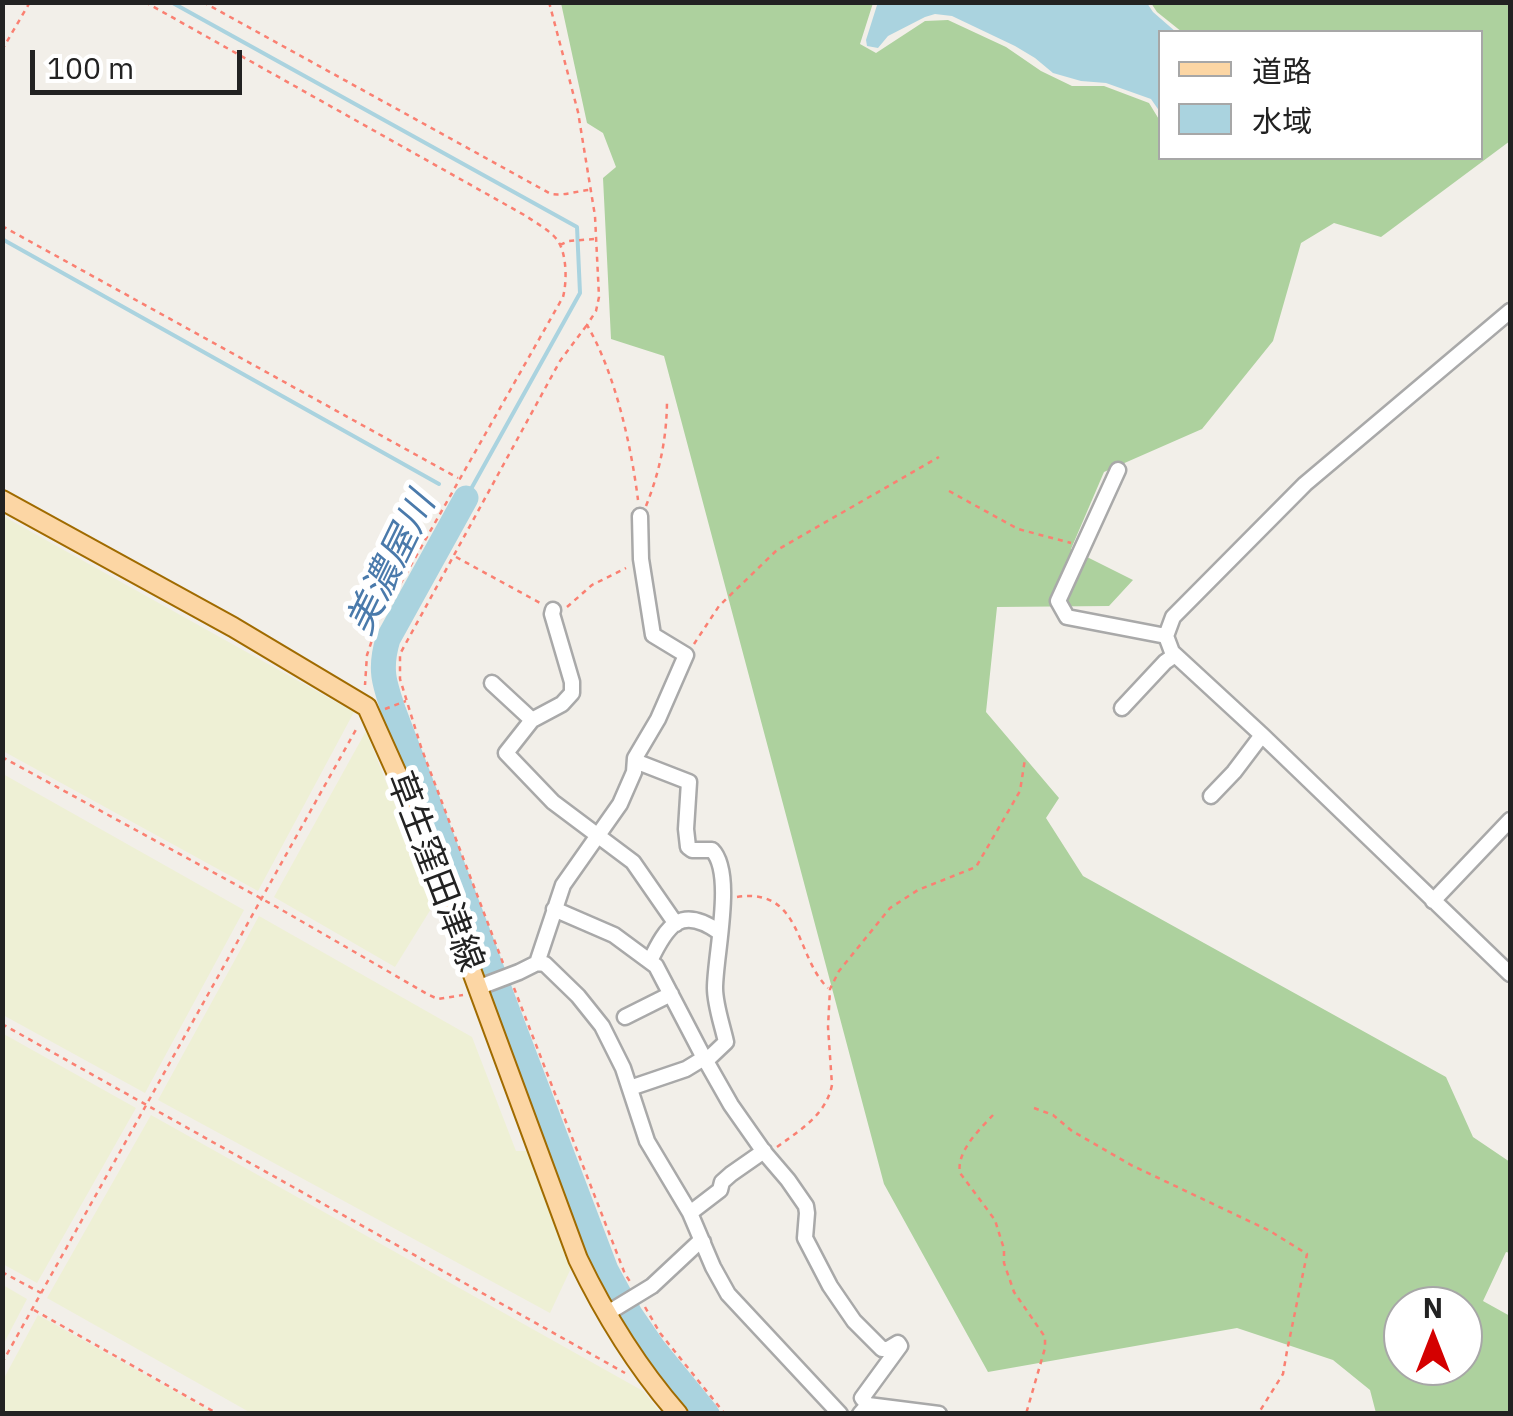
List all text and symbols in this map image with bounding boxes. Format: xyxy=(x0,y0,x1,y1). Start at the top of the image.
scale bar xyxy=(35,30,248,92)
legend xyxy=(1158,30,1483,160)
text: 100 m xyxy=(47,48,134,87)
text: 道路 xyxy=(1252,51,1312,90)
text: 水域 xyxy=(1252,101,1312,140)
water label: 美濃屋川 xyxy=(338,486,446,642)
street label: 草生窪田津線 xyxy=(377,766,491,978)
north arrow xyxy=(1383,1286,1483,1386)
text: N xyxy=(1423,1289,1443,1326)

